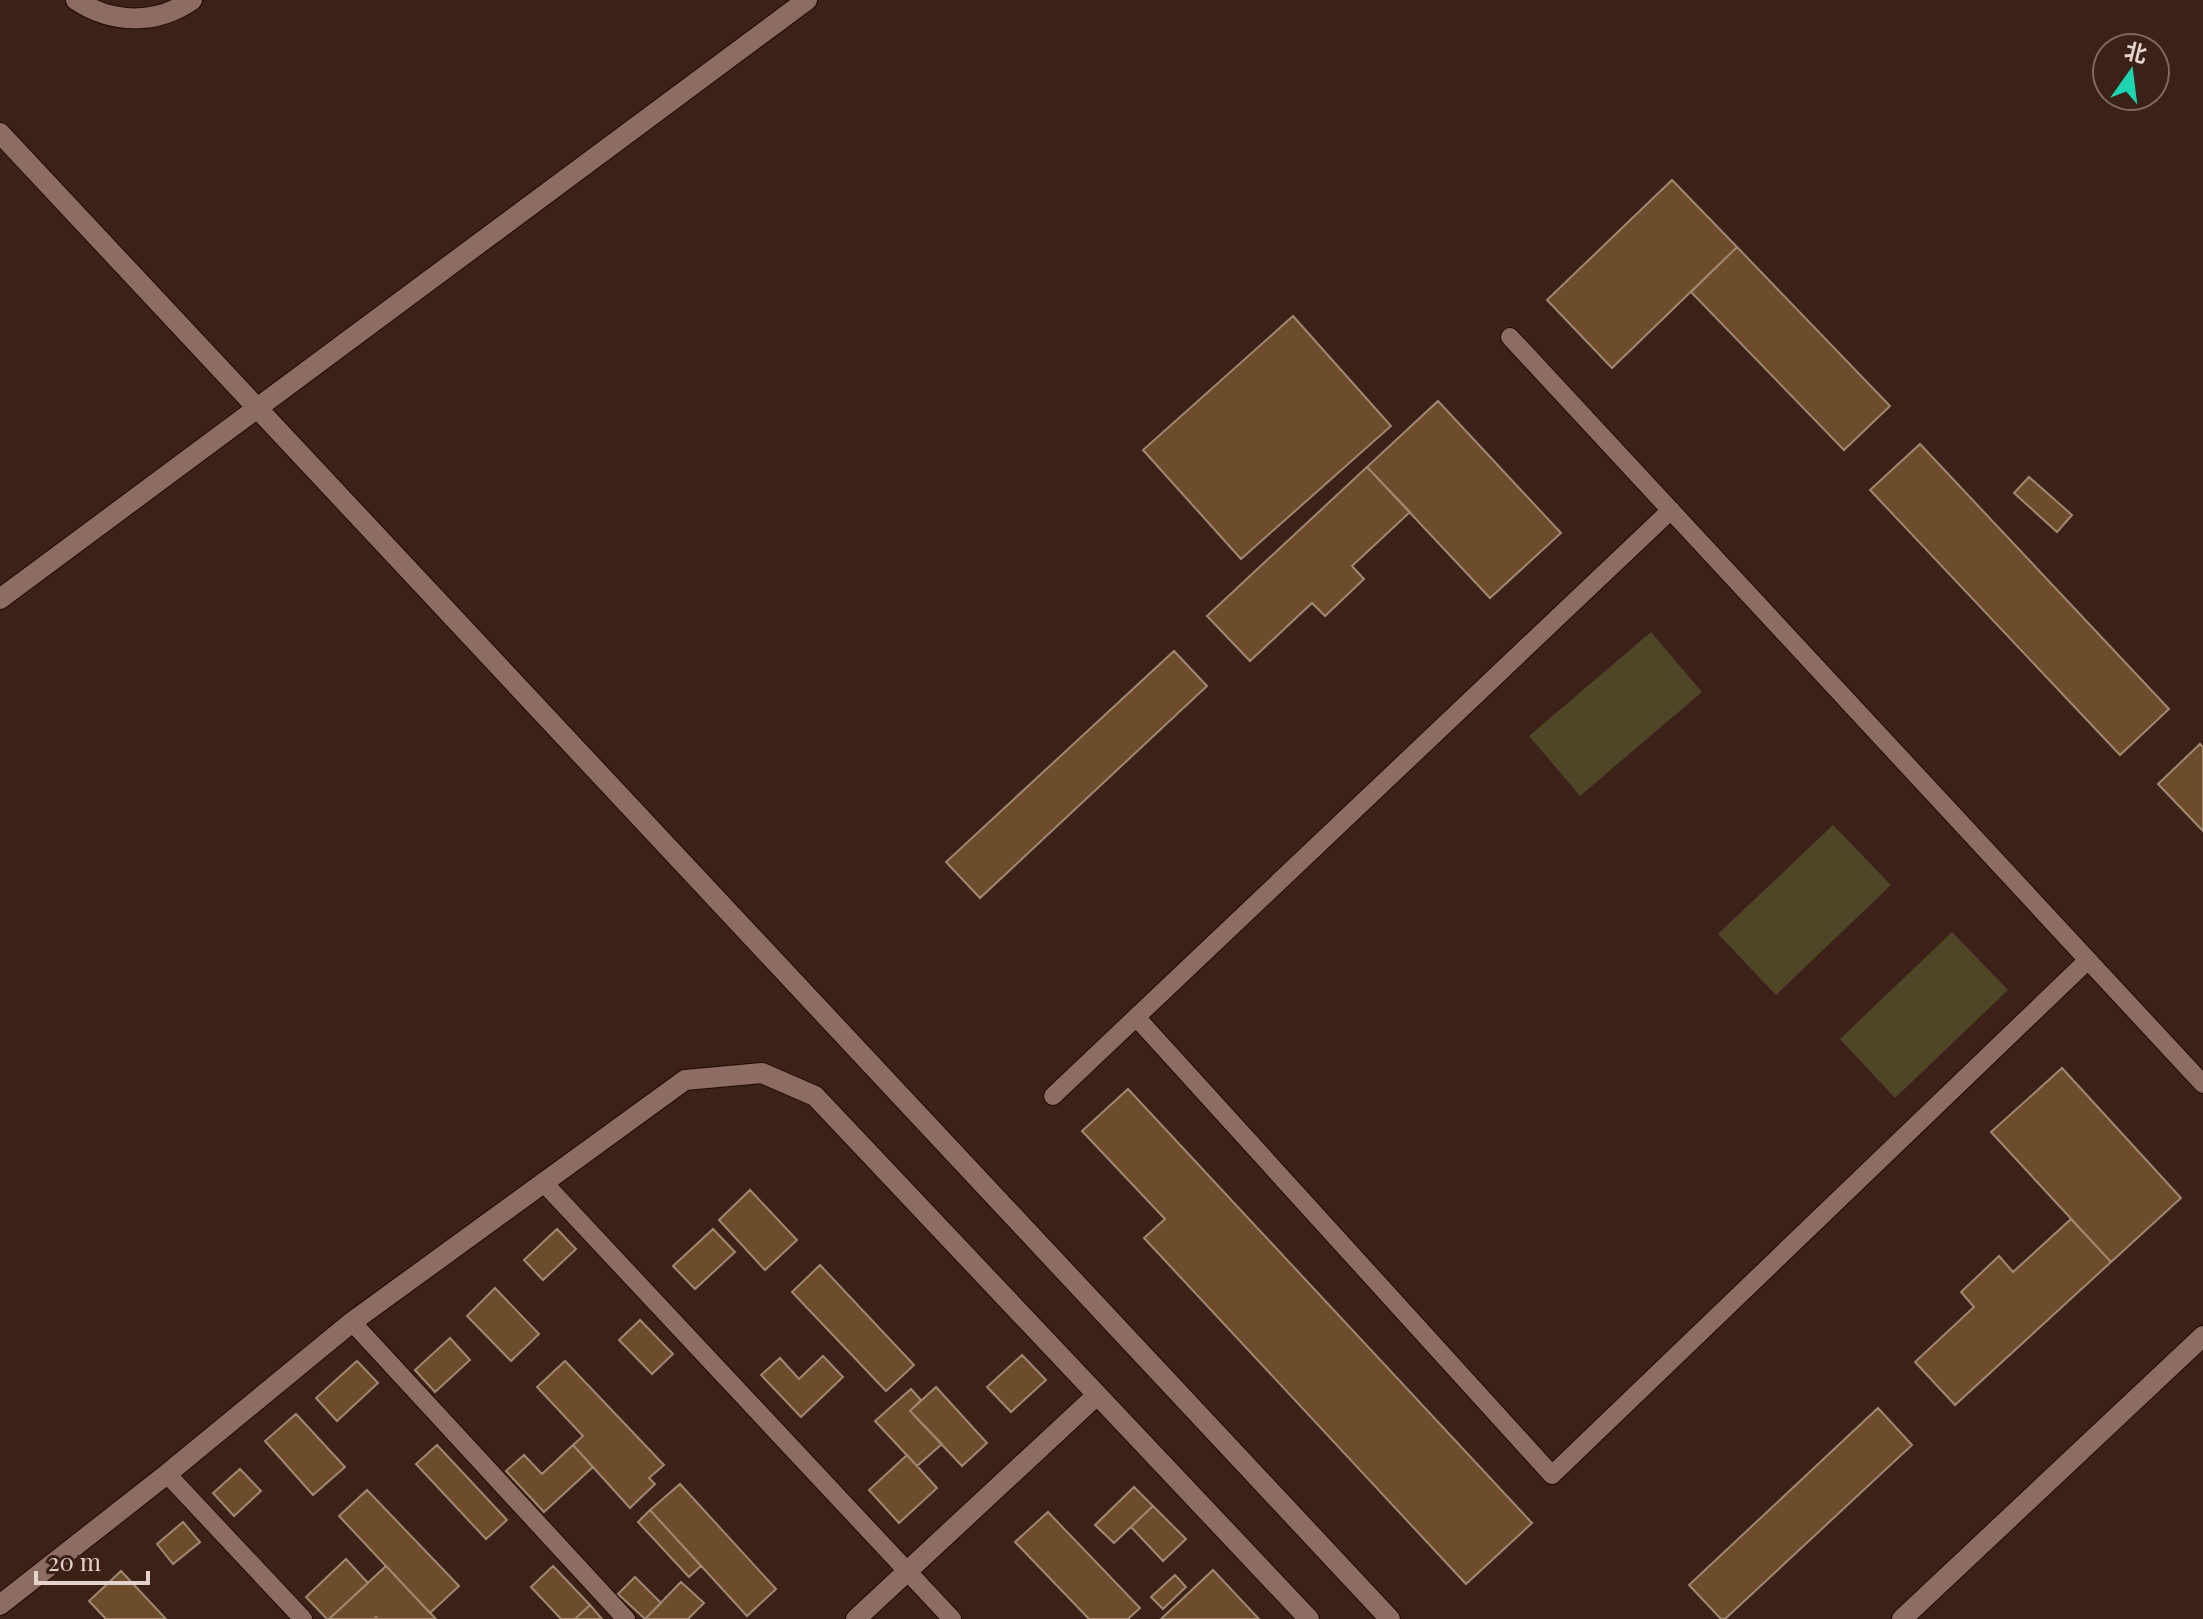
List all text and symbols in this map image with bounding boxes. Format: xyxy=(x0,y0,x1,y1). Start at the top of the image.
north arrow xyxy=(2091,32,2171,112)
text: 北 xyxy=(2122,34,2150,69)
scale bar xyxy=(36,1535,148,1585)
text: 20 m xyxy=(48,1545,101,1577)

